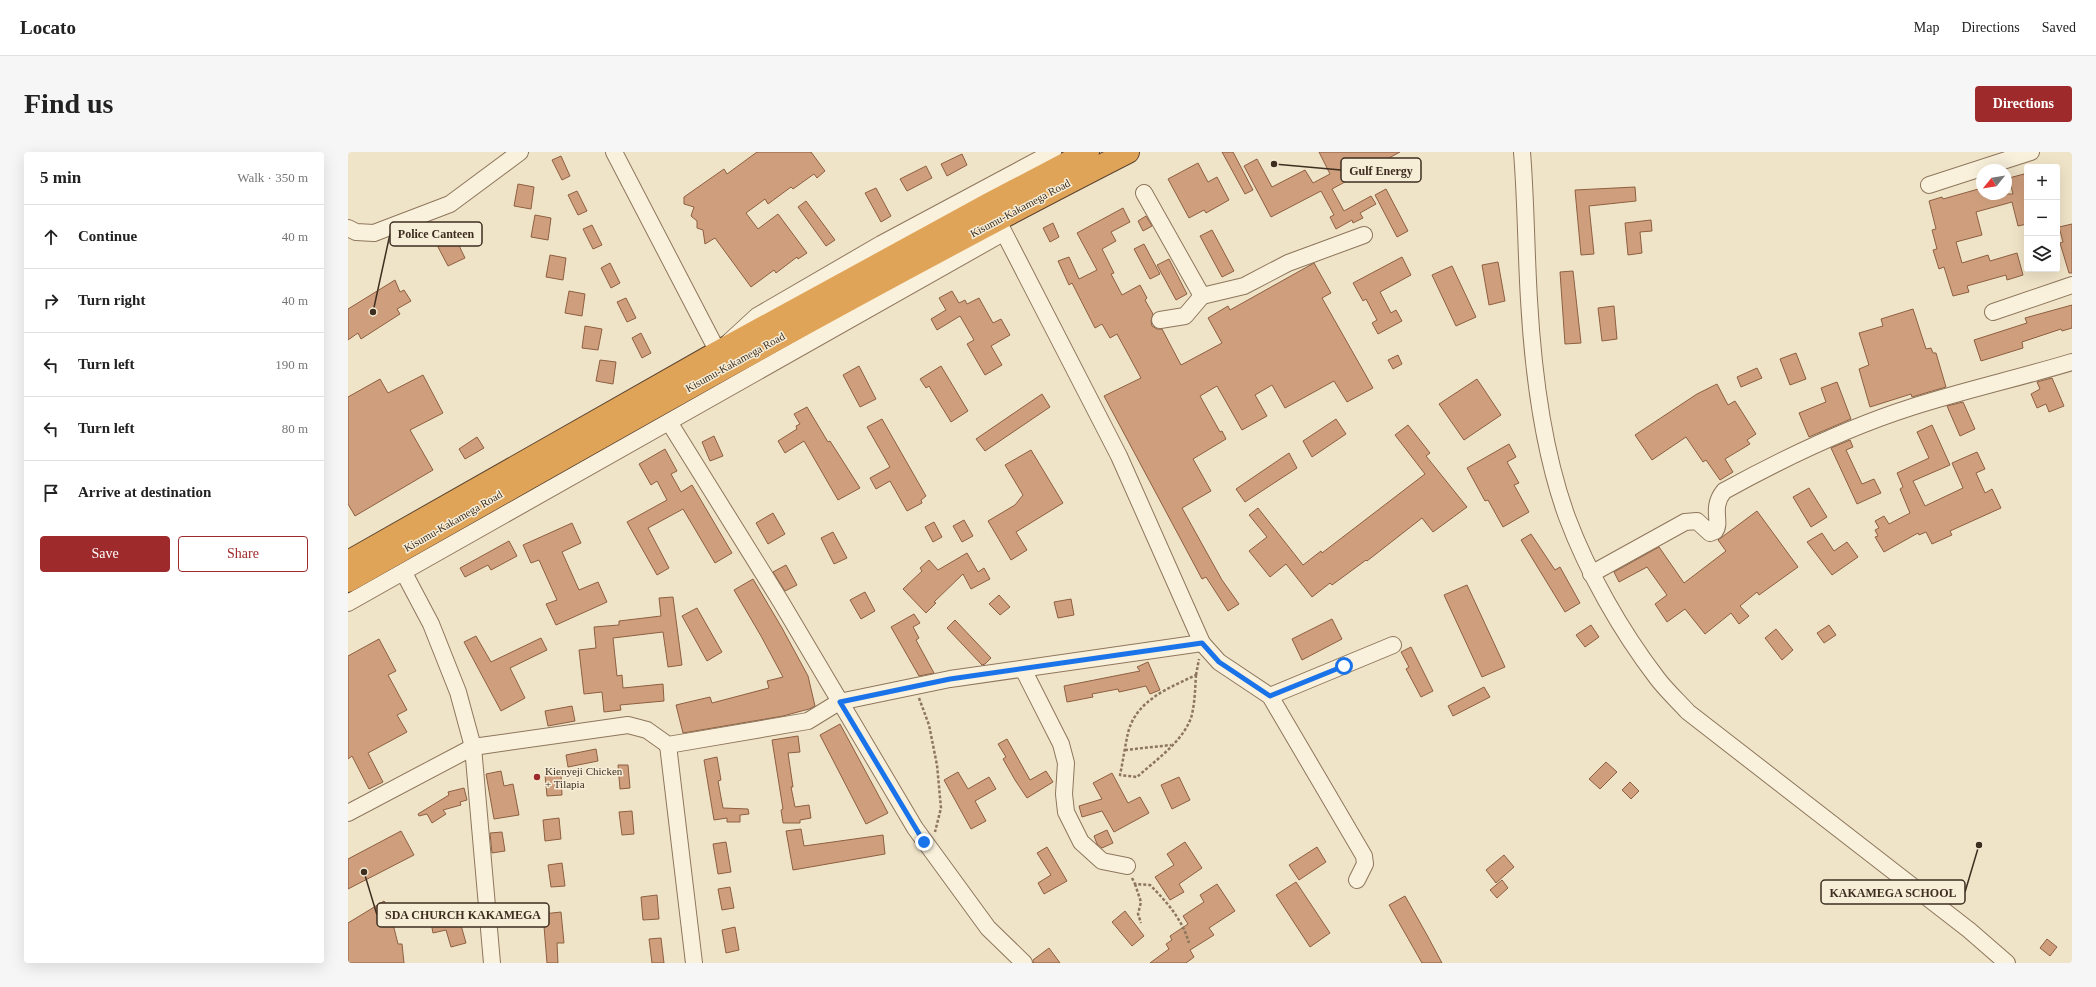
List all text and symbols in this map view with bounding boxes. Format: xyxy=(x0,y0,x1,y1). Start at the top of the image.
text: Locato xyxy=(20,17,76,38)
text: Map xyxy=(1914,20,1939,35)
text: Directions xyxy=(1961,20,2020,35)
text: Saved xyxy=(2042,20,2076,35)
button: Directions xyxy=(1975,86,2072,122)
text: Find us xyxy=(24,88,114,119)
callout: Gulf Energy xyxy=(1341,158,1421,182)
text: Gulf Energy xyxy=(1349,164,1413,178)
north arrow xyxy=(1976,164,2012,200)
map controls xyxy=(2024,164,2060,272)
button: + xyxy=(2024,164,2060,200)
text: 5 min xyxy=(40,168,81,187)
text: Walk · 350 m xyxy=(237,170,308,185)
street label: Kisumu-Kakamega Road xyxy=(968,176,1072,239)
button: − xyxy=(2024,200,2060,236)
callout: Police Canteen xyxy=(390,222,482,246)
icon: ahead xyxy=(40,226,62,248)
text: Police Canteen xyxy=(398,227,474,241)
text: Continue xyxy=(78,228,137,244)
text: 40 m xyxy=(282,229,308,244)
button: layers xyxy=(2024,236,2060,272)
icon: right xyxy=(40,290,62,312)
text: Turn right xyxy=(78,292,145,308)
text: 40 m xyxy=(282,293,308,308)
street label: Kisumu-Kakamega Road xyxy=(683,329,787,394)
icon: left xyxy=(40,354,62,376)
text: Turn left xyxy=(78,356,135,372)
text: 190 m xyxy=(275,357,308,372)
icon: left xyxy=(40,418,62,440)
text: Turn left xyxy=(78,420,135,436)
text: 80 m xyxy=(282,421,308,436)
icon: arrive xyxy=(40,482,62,504)
text: Arrive at destination xyxy=(78,484,211,500)
street label: Kisumu-Kakamega Road xyxy=(402,488,505,554)
button: Save xyxy=(40,536,170,572)
button: Share xyxy=(178,536,308,572)
route start xyxy=(1335,657,1353,675)
place label: Kienyeji Chicken + Tilapia xyxy=(545,765,623,790)
marker: Kienyeji Chicken + Tilapia xyxy=(532,772,542,782)
route end xyxy=(915,833,933,851)
callout: KAKAMEGA SCHOOL xyxy=(1821,880,1965,904)
text: KAKAMEGA SCHOOL xyxy=(1829,886,1957,900)
callout: SDA CHURCH KAKAMEGA xyxy=(377,903,549,927)
text: SDA CHURCH KAKAMEGA xyxy=(385,908,541,922)

